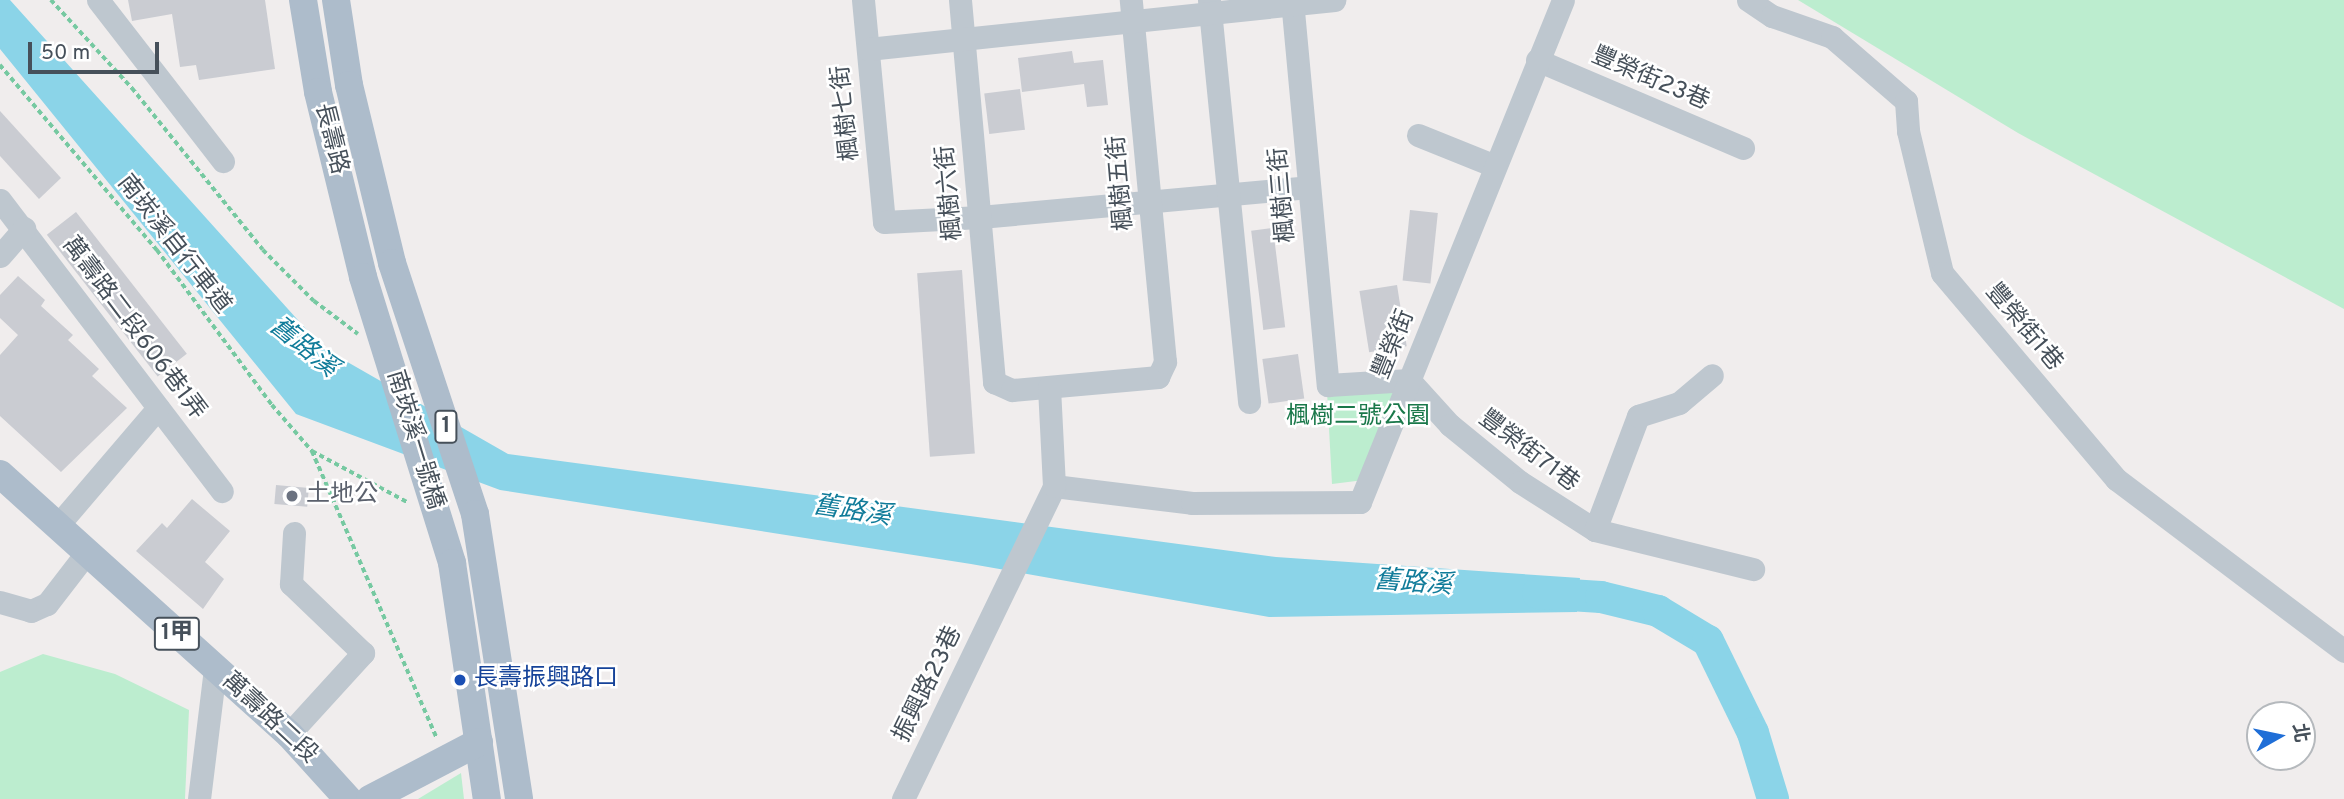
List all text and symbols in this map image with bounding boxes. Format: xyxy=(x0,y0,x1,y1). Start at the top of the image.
scale bar xyxy=(32,28,163,72)
text: 50 m xyxy=(41,40,90,67)
street label: 豐榮街23巷 xyxy=(1587,42,1713,118)
street label: 楓樹七街 xyxy=(828,64,866,162)
street label: 長壽路 xyxy=(307,101,353,177)
street label: 楓樹五街 xyxy=(1103,134,1141,232)
street label: 楓樹六街 xyxy=(932,144,970,242)
street label: 楓樹三街 xyxy=(1265,146,1303,244)
street label: 南崁溪自行車道 xyxy=(110,170,236,320)
street label: 萬壽路二段606巷1弄 xyxy=(55,232,211,426)
street label: 豐榮街1巷 xyxy=(1978,279,2068,377)
street label: 豐榮街 xyxy=(1368,306,1422,384)
water label: 舊路溪 xyxy=(263,311,343,385)
street label: 南崁溪一號橋 xyxy=(379,367,449,513)
park label: 楓樹二號公園 xyxy=(1286,404,1430,432)
street label: 豐榮街71巷 xyxy=(1472,405,1584,499)
road number: 1 xyxy=(434,408,458,446)
place label: 土地公 xyxy=(306,482,378,510)
marker: 土地公 xyxy=(284,488,300,504)
water label: 舊路溪 xyxy=(811,490,893,534)
water label: 舊路溪 xyxy=(1373,566,1453,602)
road number: 1甲 xyxy=(152,614,202,654)
street label: 振興路23巷 xyxy=(889,622,969,748)
place label: 長壽振興路口 xyxy=(474,666,618,694)
street label: 萬壽路二段 xyxy=(215,668,323,770)
marker: 長壽振興路口 xyxy=(452,672,468,688)
north arrow xyxy=(2246,701,2316,771)
text: 北 xyxy=(2286,722,2313,744)

